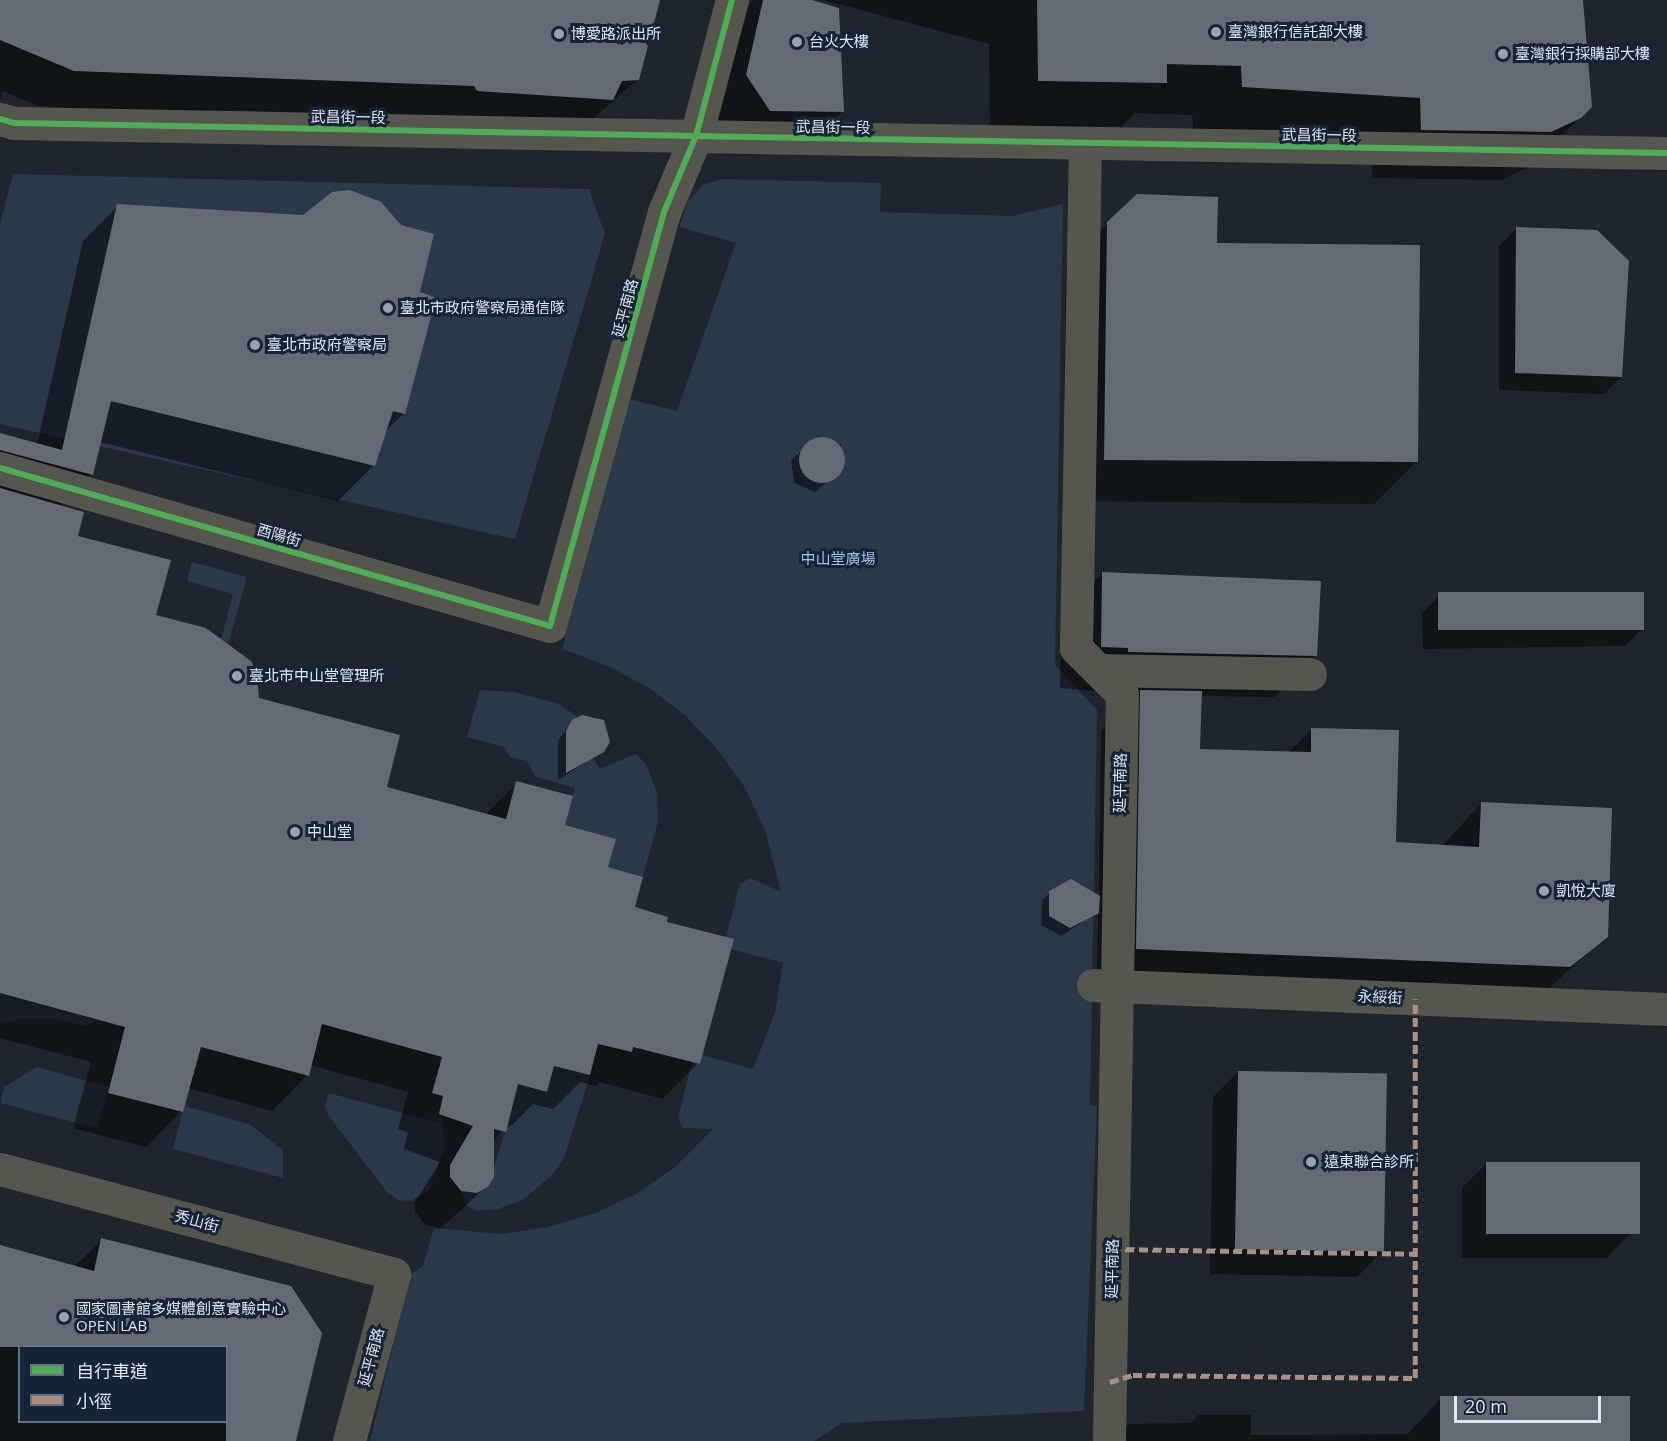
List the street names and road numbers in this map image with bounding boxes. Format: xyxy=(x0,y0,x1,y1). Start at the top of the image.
street label: 武昌街一段 xyxy=(310,107,386,127)
street label: 武昌街一段 xyxy=(795,117,871,137)
street label: 武昌街一段 xyxy=(1281,125,1357,145)
street label: 延平南路 xyxy=(609,277,641,339)
street label: 酉陽街 xyxy=(255,520,303,550)
street label: 延平南路 xyxy=(1110,753,1130,813)
street label: 永綏街 xyxy=(1357,987,1403,1007)
street label: 秀山街 xyxy=(173,1206,221,1236)
street label: 延平南路 xyxy=(1102,1239,1122,1299)
street label: 延平南路 xyxy=(355,1326,387,1388)

